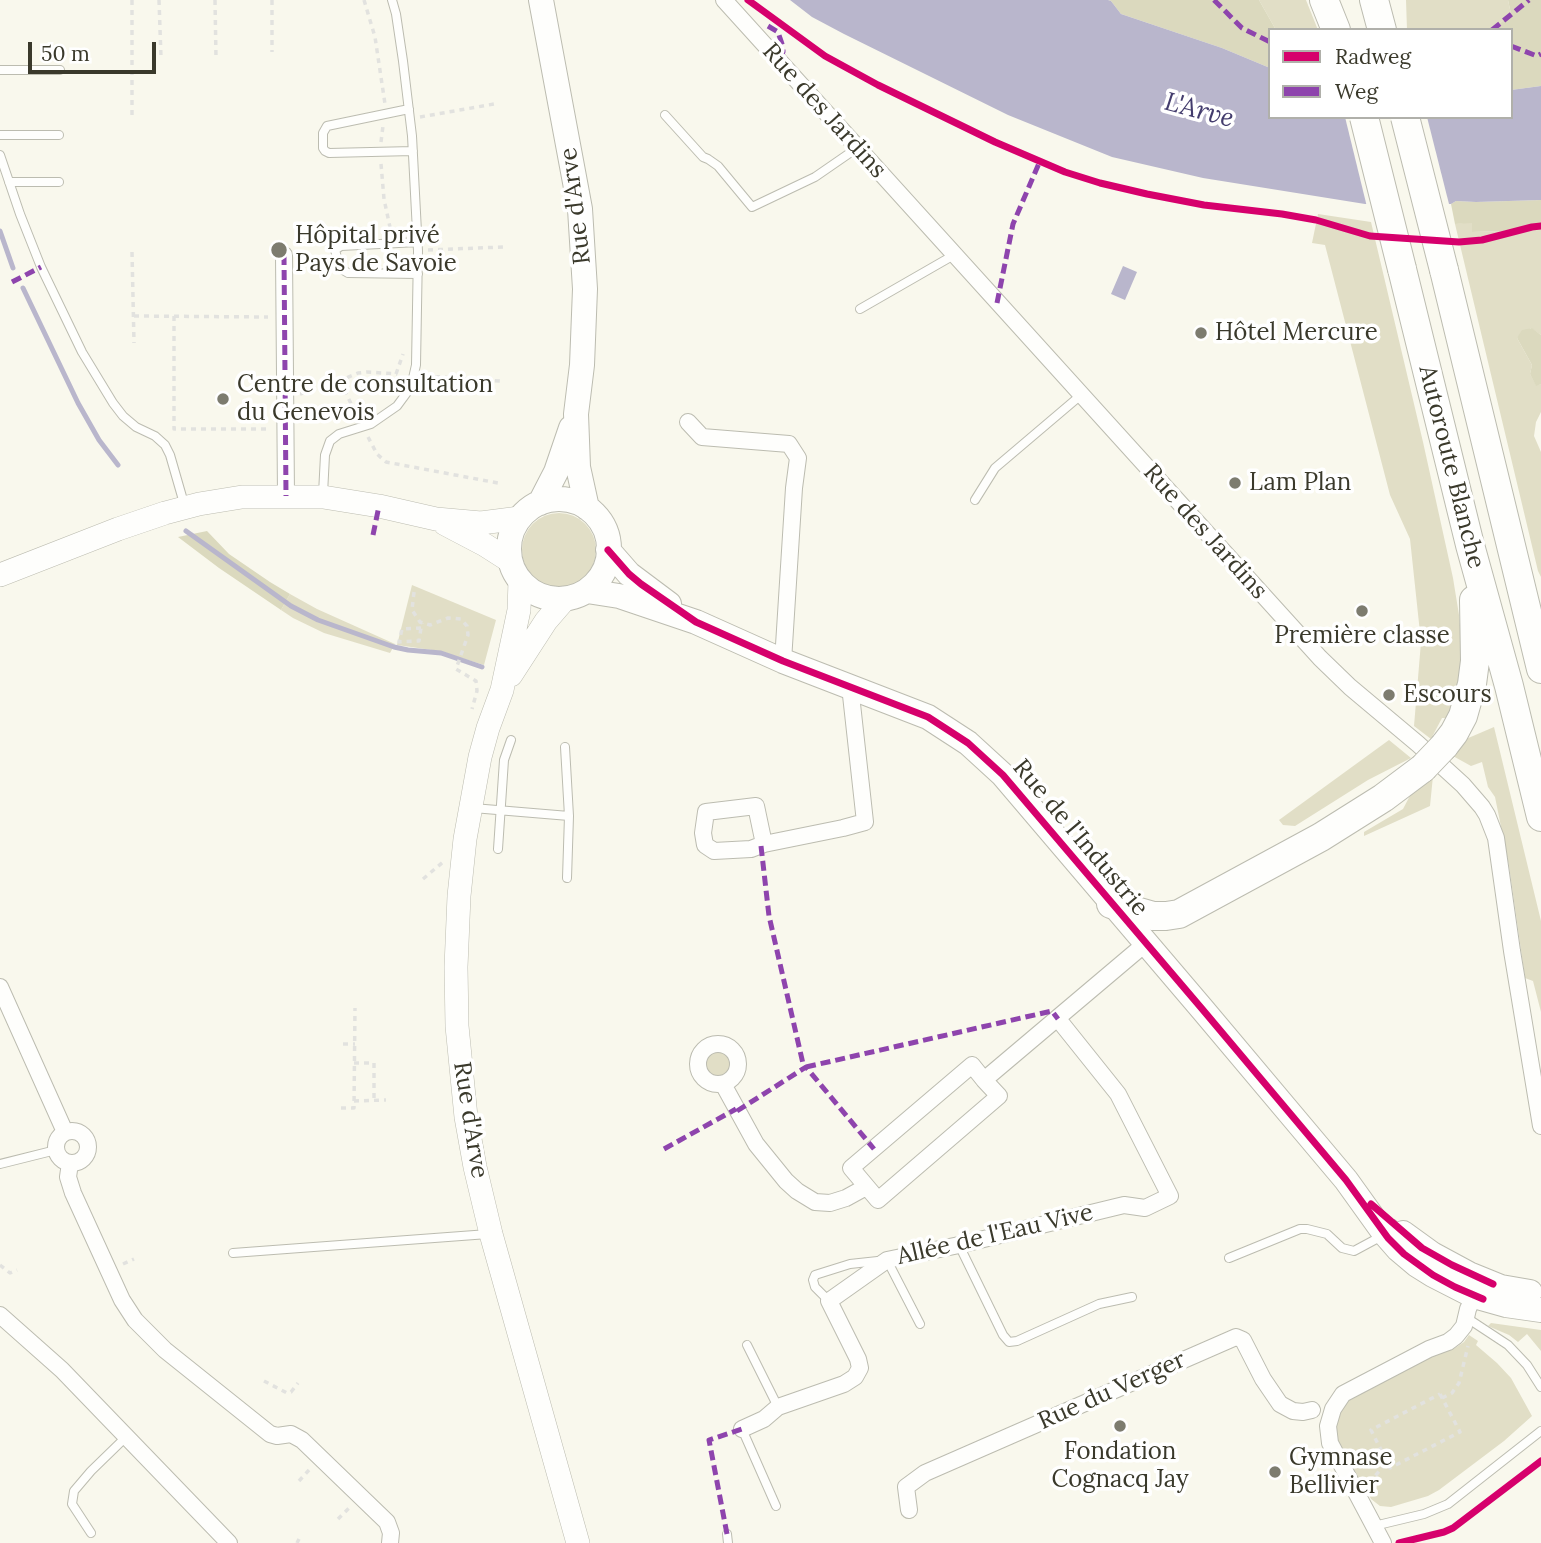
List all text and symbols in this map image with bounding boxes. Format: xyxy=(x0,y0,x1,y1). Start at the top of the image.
scale bar xyxy=(32,28,159,72)
legend xyxy=(1268,28,1513,119)
street label: Rue des Jardins xyxy=(756,38,892,184)
text: 50 m xyxy=(41,40,90,67)
text: Radweg xyxy=(1335,43,1411,70)
text: Weg xyxy=(1335,78,1378,105)
water label: L'Arve xyxy=(1161,87,1237,135)
street label: Rue d'Arve xyxy=(555,146,597,266)
place label: Hôpital privé Pays de Savoie xyxy=(295,222,457,278)
marker: Hôpital privé Pays de Savoie xyxy=(269,240,289,260)
place label: Hôtel Mercure xyxy=(1215,319,1378,347)
marker: Hôtel Mercure xyxy=(1193,325,1209,341)
street label: Autoroute Blanche xyxy=(1412,362,1490,572)
place label: Centre de consultation du Genevois xyxy=(237,371,493,427)
marker: Centre de consultation du Genevois xyxy=(215,391,231,407)
street label: Rue des Jardins xyxy=(1137,459,1273,605)
place label: Lam Plan xyxy=(1249,469,1351,497)
marker: Lam Plan xyxy=(1227,475,1243,491)
marker: Première classe xyxy=(1354,603,1370,619)
place label: Première classe xyxy=(1274,622,1450,650)
place label: Escours xyxy=(1403,681,1492,709)
marker: Escours xyxy=(1381,687,1397,703)
street label: Rue de l'Industrie xyxy=(1006,754,1154,922)
street label: Rue d'Arve xyxy=(447,1060,493,1180)
street label: Allée de l'Eau Vive xyxy=(894,1198,1096,1272)
street label: Rue du Verger xyxy=(1034,1346,1190,1436)
marker: Fondation Cognacq Jay xyxy=(1112,1418,1128,1434)
place label: Fondation Cognacq Jay xyxy=(1051,1438,1189,1494)
place label: Gymnase Bellivier xyxy=(1289,1444,1392,1500)
marker: Gymnase Bellivier xyxy=(1267,1464,1283,1480)

